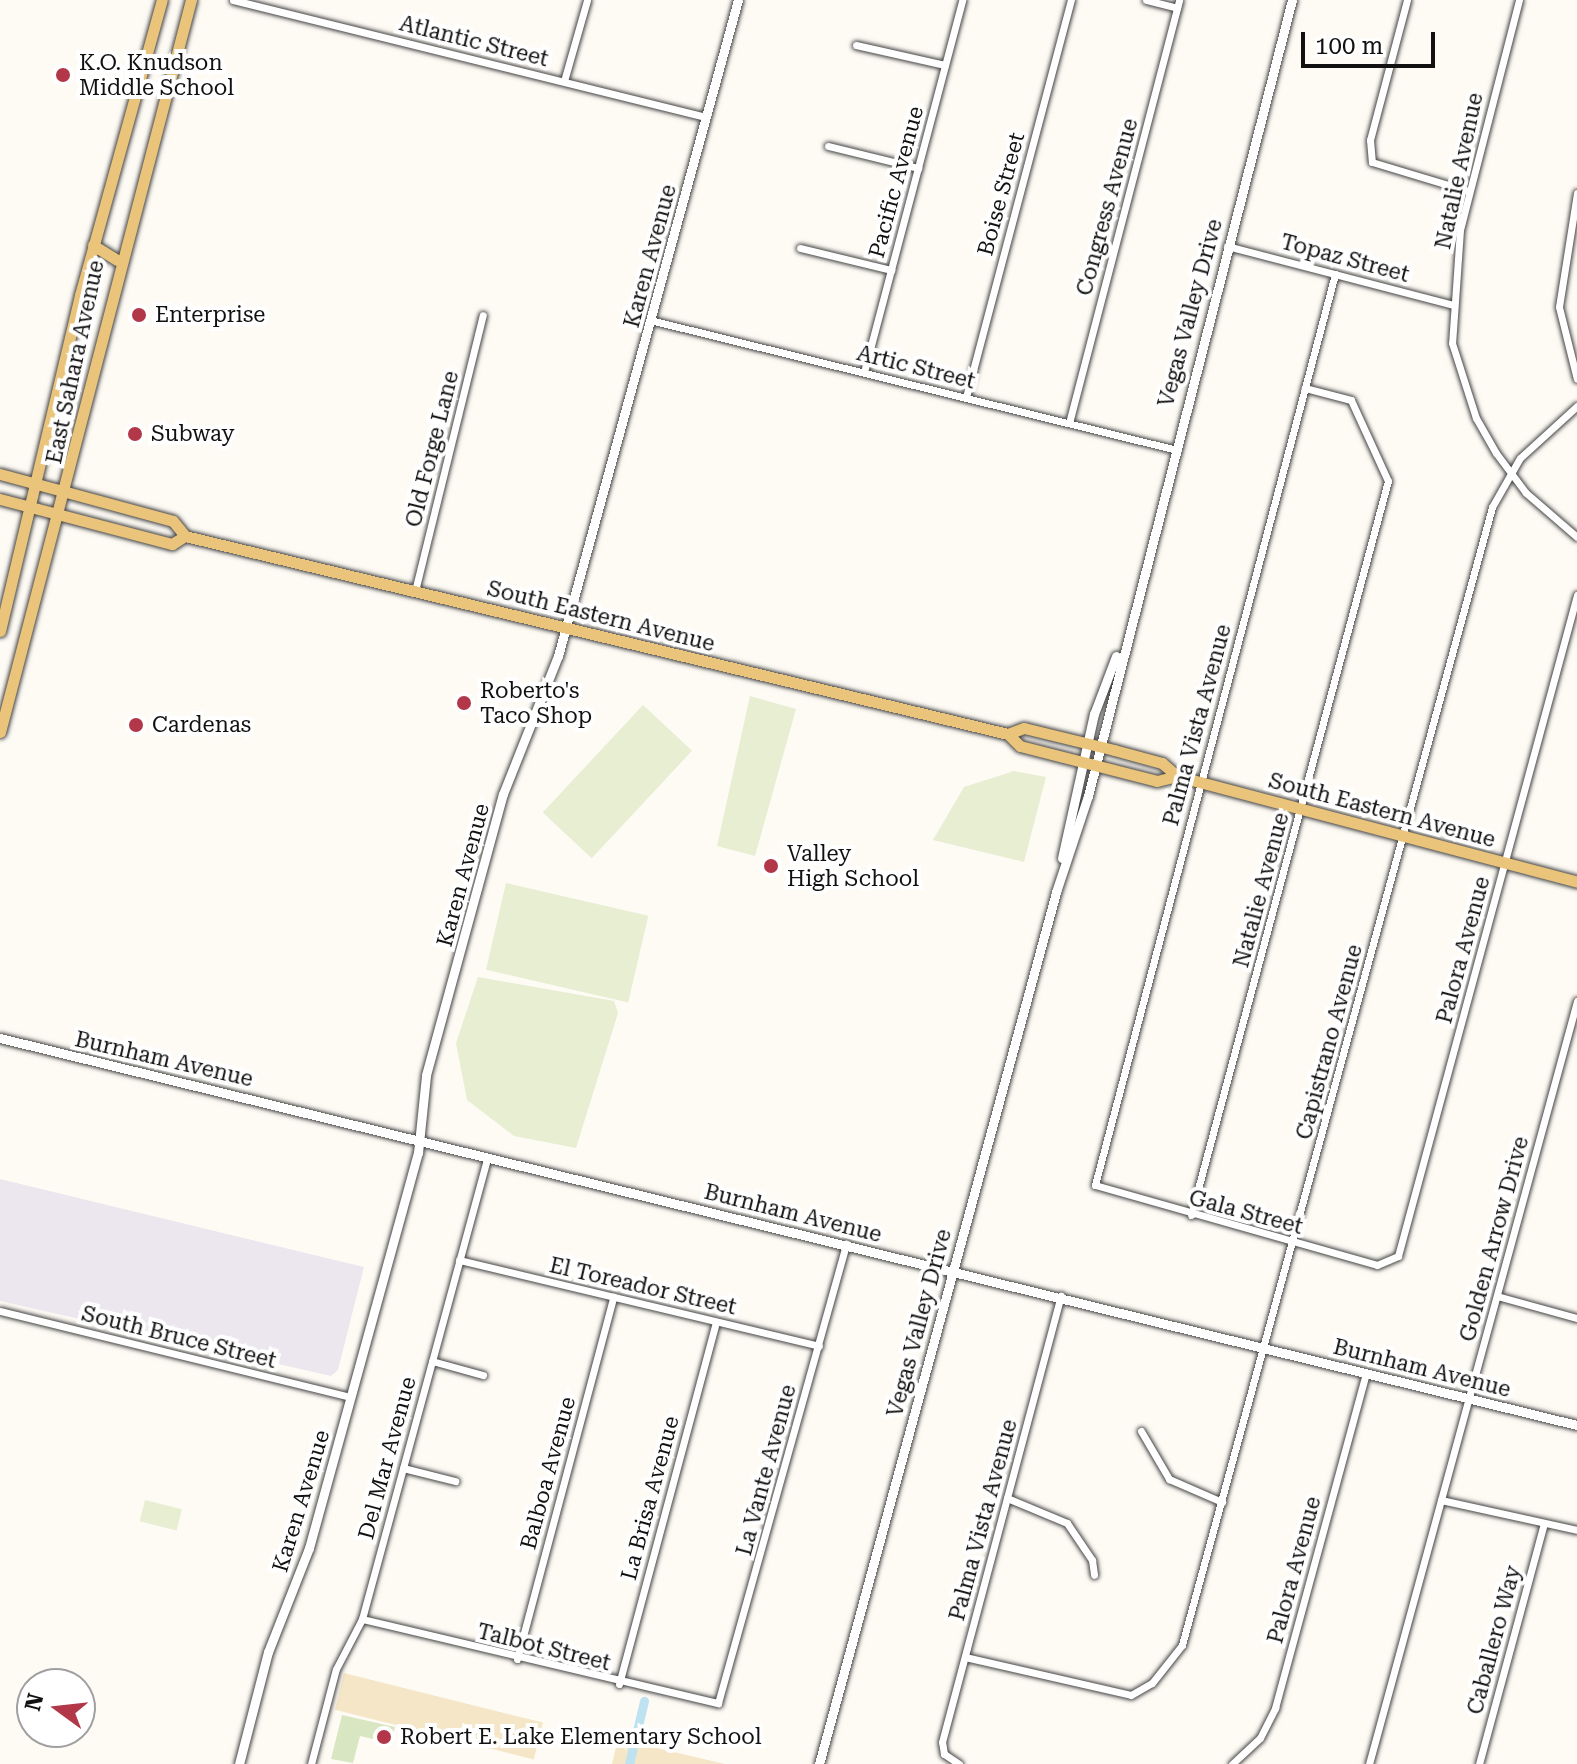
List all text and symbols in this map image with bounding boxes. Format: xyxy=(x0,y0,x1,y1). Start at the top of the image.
street label: Atlantic Street xyxy=(397,10,551,72)
scale bar xyxy=(1305,16,1439,66)
text: 100 m xyxy=(1315,32,1383,60)
place label: K.O. Knudson Middle School xyxy=(79,49,234,100)
marker: K.O. Knudson Middle School xyxy=(54,66,72,84)
street label: Natalie Avenue xyxy=(1430,90,1488,252)
street label: Pacific Avenue xyxy=(863,103,929,261)
street label: Congress Avenue xyxy=(1071,116,1143,298)
street label: Boise Street xyxy=(972,129,1030,259)
street label: Karen Avenue xyxy=(618,182,682,330)
street label: Vegas Valley Drive xyxy=(1152,216,1228,410)
street label: Topaz Street xyxy=(1278,228,1412,288)
street label: East Sahara Avenue xyxy=(41,258,109,466)
place label: Enterprise xyxy=(155,302,265,328)
marker: Enterprise xyxy=(130,306,148,324)
street label: Artic Street xyxy=(854,340,978,394)
street label: Old Forge Lane xyxy=(400,368,464,530)
place label: Subway xyxy=(151,421,234,447)
marker: Subway xyxy=(126,425,144,443)
street label: South Eastern Avenue xyxy=(484,575,718,657)
street label: Palma Vista Avenue xyxy=(1157,621,1237,829)
place label: Roberto's Taco Shop xyxy=(480,677,592,728)
marker: Roberto's Taco Shop xyxy=(455,694,473,712)
place label: Cardenas xyxy=(152,712,251,738)
marker: Cardenas xyxy=(127,716,145,734)
street label: South Eastern Avenue xyxy=(1266,767,1498,853)
street label: Karen Avenue xyxy=(431,801,495,949)
street label: Natalie Avenue xyxy=(1228,810,1294,970)
place label: Valley High School xyxy=(787,840,919,892)
marker: Valley High School xyxy=(762,857,780,875)
street label: Palora Avenue xyxy=(1431,874,1495,1026)
street label: Capistrano Avenue xyxy=(1290,942,1368,1142)
street label: Burnham Avenue xyxy=(72,1026,256,1092)
street label: Golden Arrow Drive xyxy=(1454,1134,1534,1344)
street label: Burnham Avenue xyxy=(702,1178,884,1248)
street label: Gala Street xyxy=(1186,1184,1306,1240)
street label: Vegas Valley Drive xyxy=(881,1226,957,1420)
street label: El Toreador Street xyxy=(547,1252,739,1320)
street label: South Bruce Street xyxy=(79,1300,279,1374)
street label: Burnham Avenue xyxy=(1331,1333,1513,1403)
street label: Del Mar Avenue xyxy=(353,1374,421,1542)
street label: La Vante Avenue xyxy=(730,1382,802,1558)
street label: Balboa Avenue xyxy=(515,1394,581,1552)
street label: La Brisa Avenue xyxy=(615,1413,685,1583)
street label: Palma Vista Avenue xyxy=(943,1416,1023,1624)
street label: Karen Avenue xyxy=(267,1427,335,1575)
street label: Palora Avenue xyxy=(1262,1494,1326,1646)
street label: Caballero Way xyxy=(1461,1563,1527,1717)
street label: Talbot Street xyxy=(475,1618,613,1676)
north arrow xyxy=(16,1668,96,1748)
text: N xyxy=(20,1691,49,1714)
place label: Robert E. Lake Elementary School xyxy=(400,1724,762,1750)
marker: Robert E. Lake Elementary School xyxy=(375,1728,393,1746)

